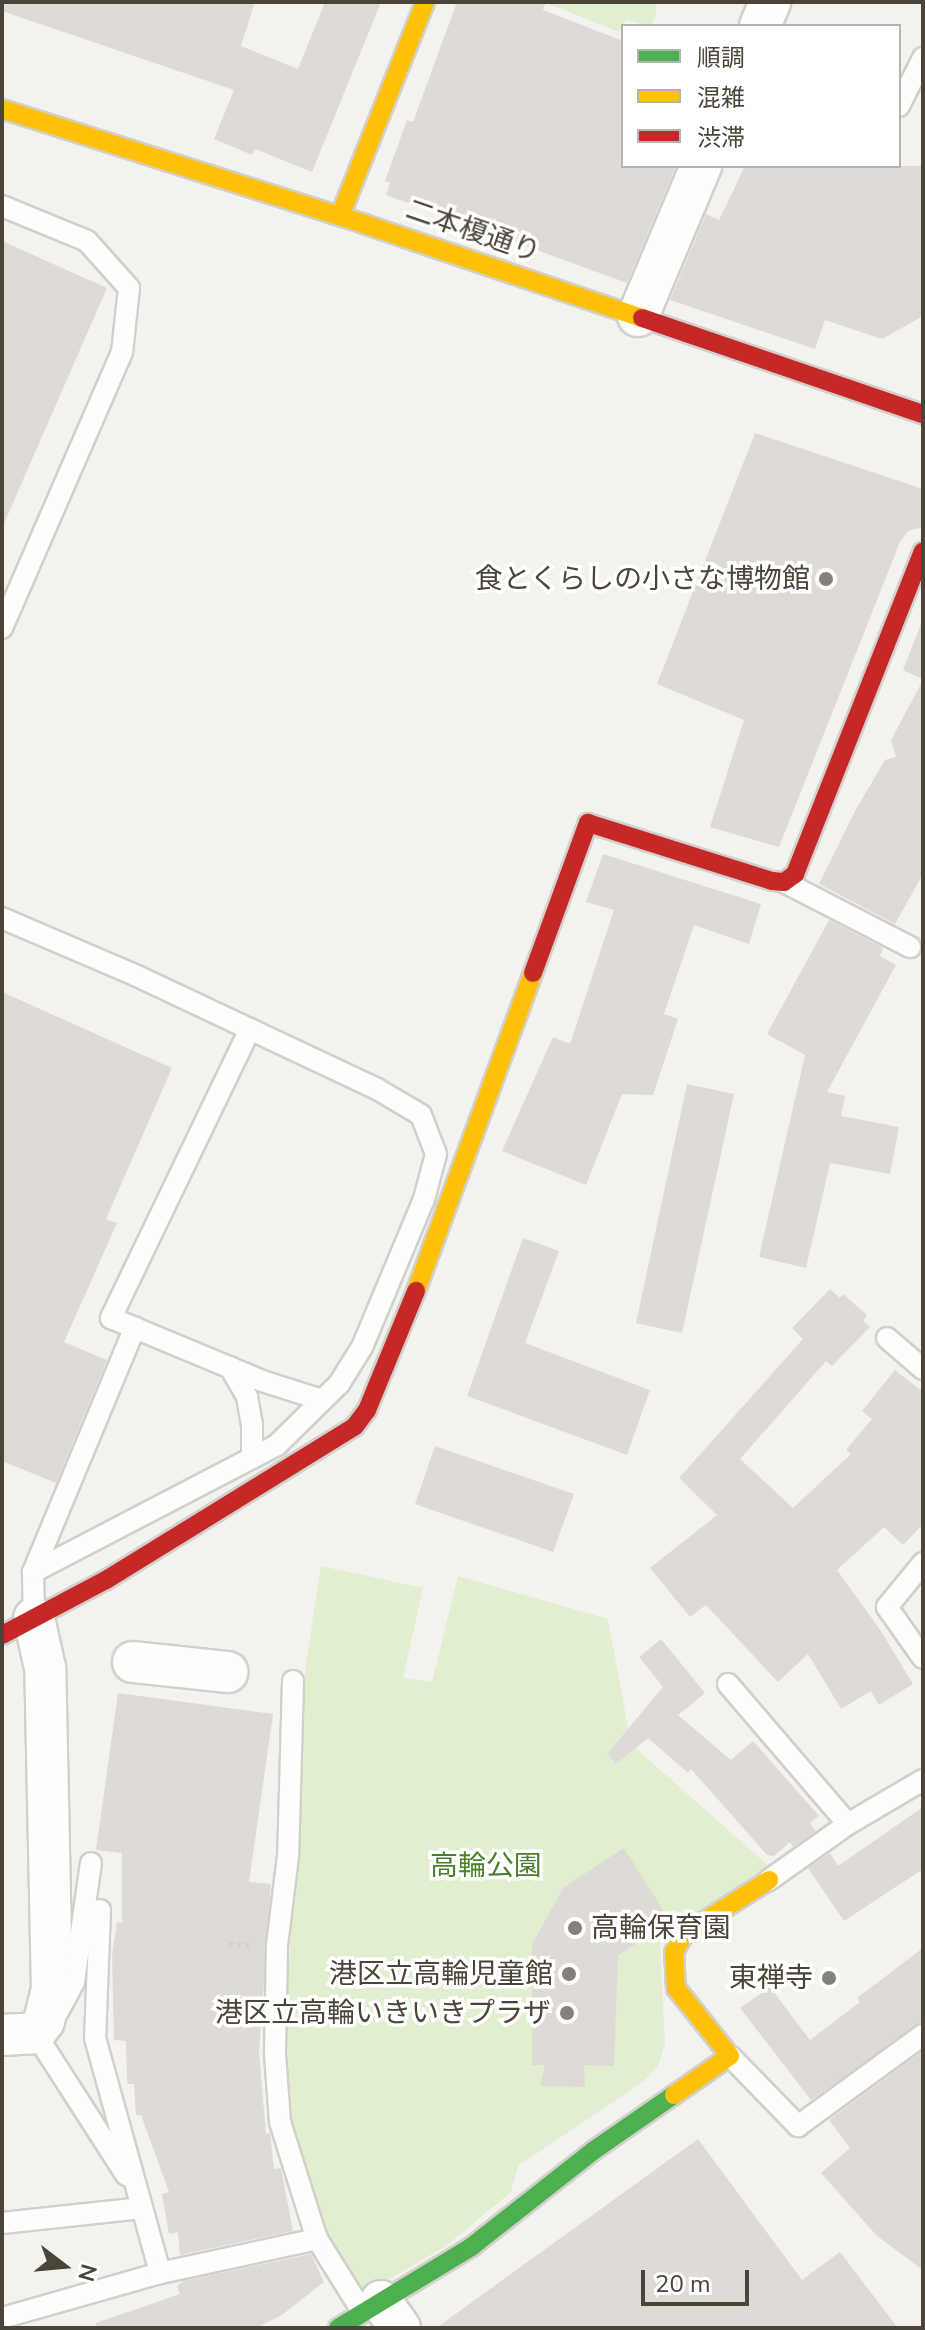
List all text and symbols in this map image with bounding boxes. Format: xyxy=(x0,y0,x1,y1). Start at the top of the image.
legend xyxy=(621,24,901,168)
text: 順調 xyxy=(697,42,745,74)
text: 混雑 xyxy=(697,82,745,114)
text: 渋滞 xyxy=(697,122,745,154)
street label: 二本榎通り xyxy=(401,192,545,270)
place label: 食とくらしの小さな博物館 xyxy=(474,562,810,596)
marker: 食とくらしの小さな博物館 xyxy=(817,570,835,588)
park label: 高輪公園 xyxy=(430,1849,542,1883)
place label: 高輪保育園 xyxy=(591,1911,731,1945)
marker: 高輪保育園 xyxy=(566,1919,584,1937)
place label: 港区立高輪児童館 xyxy=(329,1957,553,1991)
place label: 東禅寺 xyxy=(729,1961,813,1995)
marker: 港区立高輪児童館 xyxy=(560,1965,578,1983)
marker: 東禅寺 xyxy=(820,1969,838,1987)
place label: 港区立高輪いきいきプラザ xyxy=(215,1996,551,2030)
marker: 港区立高輪いきいきプラザ xyxy=(558,2004,576,2022)
north arrow xyxy=(24,2226,104,2306)
scale bar xyxy=(645,2254,753,2304)
text: N xyxy=(70,2261,104,2285)
text: 20 m xyxy=(655,2268,711,2300)

